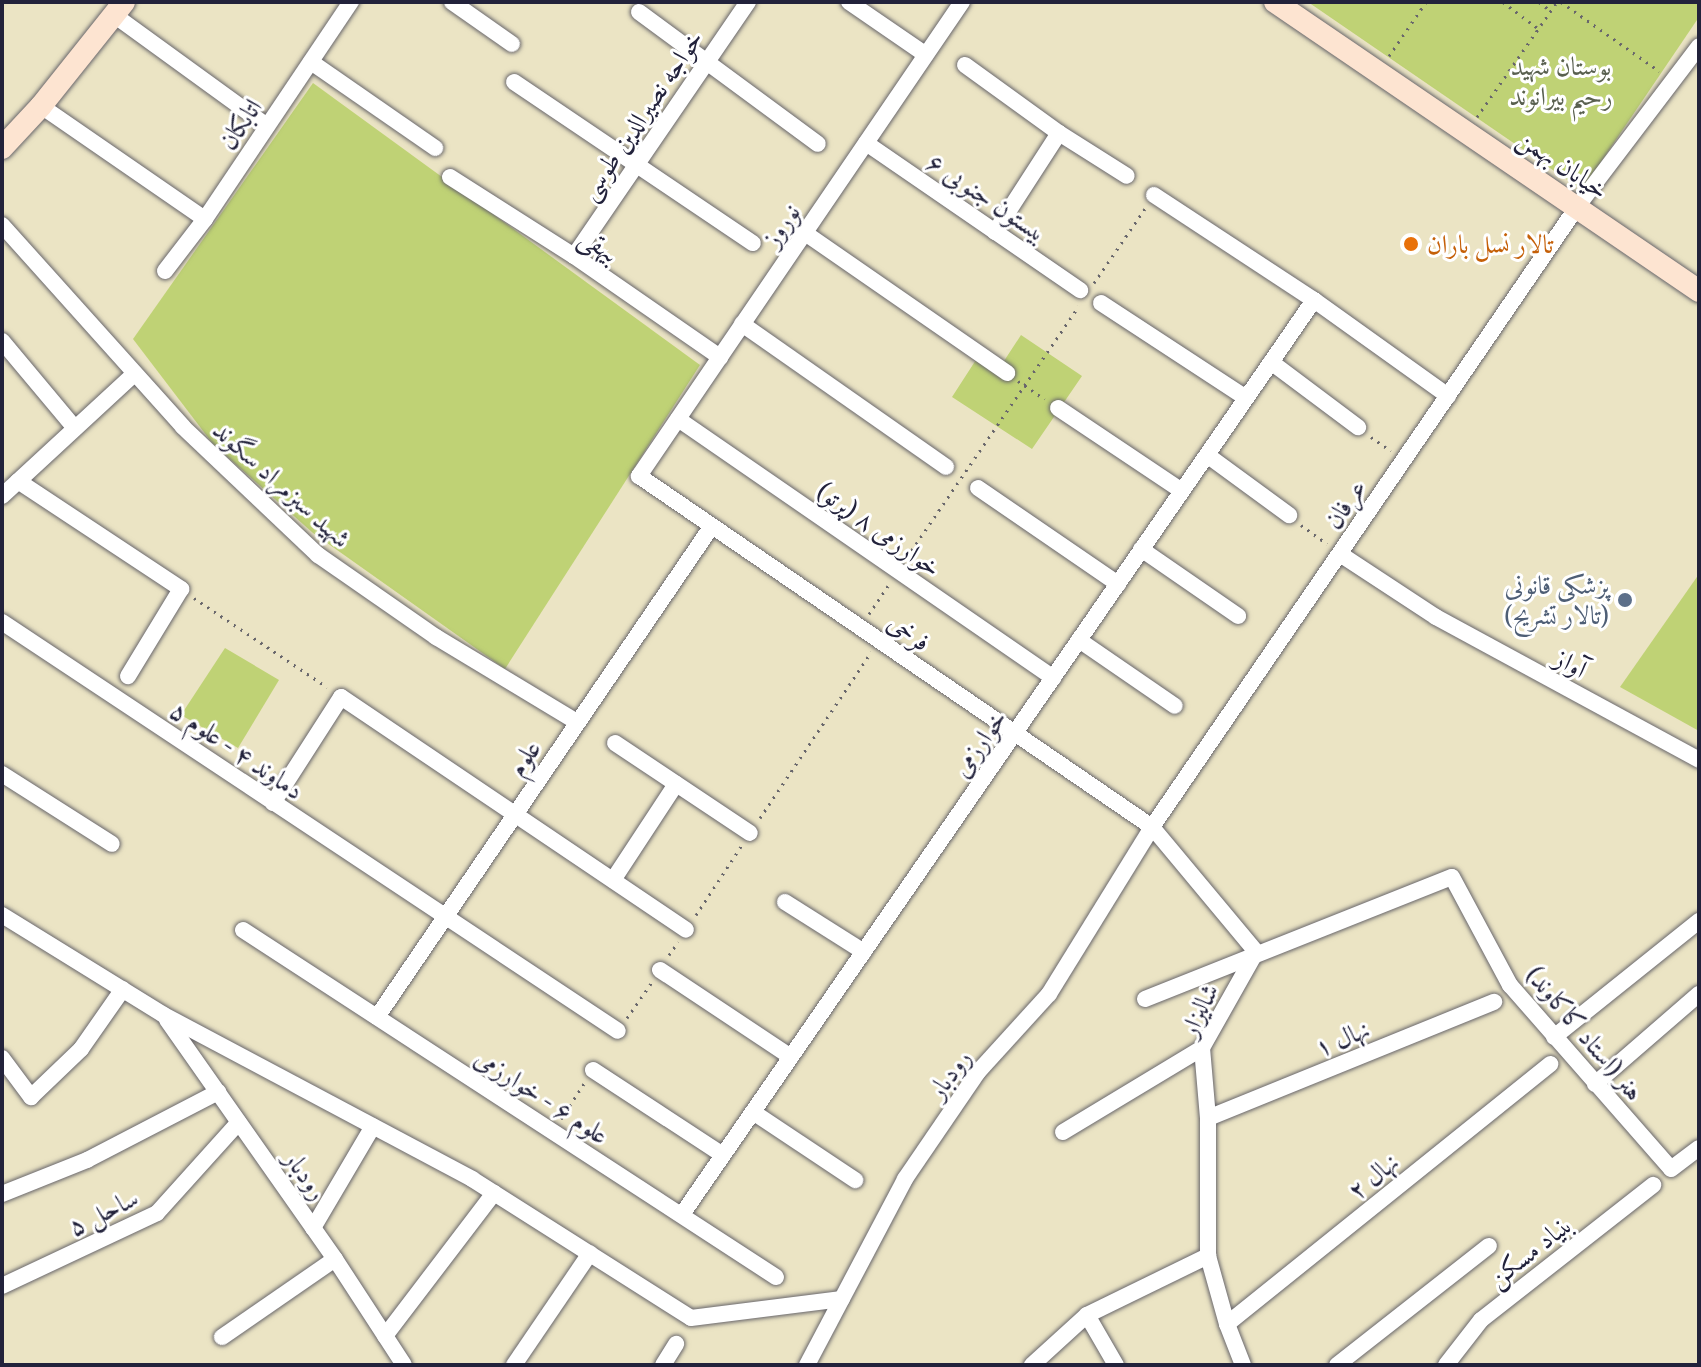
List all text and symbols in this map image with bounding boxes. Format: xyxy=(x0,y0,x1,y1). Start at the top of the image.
street label: خواجه نصیرالدین طوسی xyxy=(573,24,709,206)
park label: بوستان شهید رحیم بیرانوند xyxy=(1509,50,1613,112)
street label: اتابکان xyxy=(212,92,268,156)
street label: خیابان بهمن xyxy=(1512,122,1614,206)
street label: بیستون جنوبی ۶ xyxy=(921,146,1053,248)
street label: نوروز xyxy=(755,198,807,252)
street label: بیهقی xyxy=(574,220,626,270)
place label: تالار نسل باران xyxy=(1427,228,1553,260)
marker: تالار نسل باران xyxy=(1402,235,1420,253)
street label: شهید سبزمراد سگوند xyxy=(207,414,357,554)
street label: عرفان xyxy=(1317,473,1373,535)
street label: خوارزمی ۸ (پرتو) xyxy=(811,475,947,583)
place label: پزشکی قانونی (تالار تشریح) xyxy=(1504,569,1609,630)
marker: پزشکی قانونی (تالار تشریح) xyxy=(1616,591,1634,609)
street label: فرخی xyxy=(882,606,936,658)
street label: آواز xyxy=(1549,642,1593,684)
street label: دماوند ۴ - علوم ۵ xyxy=(164,694,310,806)
street label: خوارزمی xyxy=(945,703,1013,783)
street label: علوم xyxy=(501,734,547,782)
street label: هنر (استاد کاکاوند) xyxy=(1520,959,1650,1107)
street label: شالیزار xyxy=(1173,978,1225,1042)
street label: نهال ۱ xyxy=(1310,1013,1374,1063)
street label: علوم ۶ - خوارزمی xyxy=(469,1041,615,1151)
street label: رودبار xyxy=(921,1043,977,1105)
street label: رودبار xyxy=(278,1144,334,1206)
street label: نهال ۲ xyxy=(1341,1146,1405,1206)
street label: ساحل ۵ xyxy=(63,1182,143,1242)
street label: بنیاد مسکن xyxy=(1482,1208,1578,1294)

